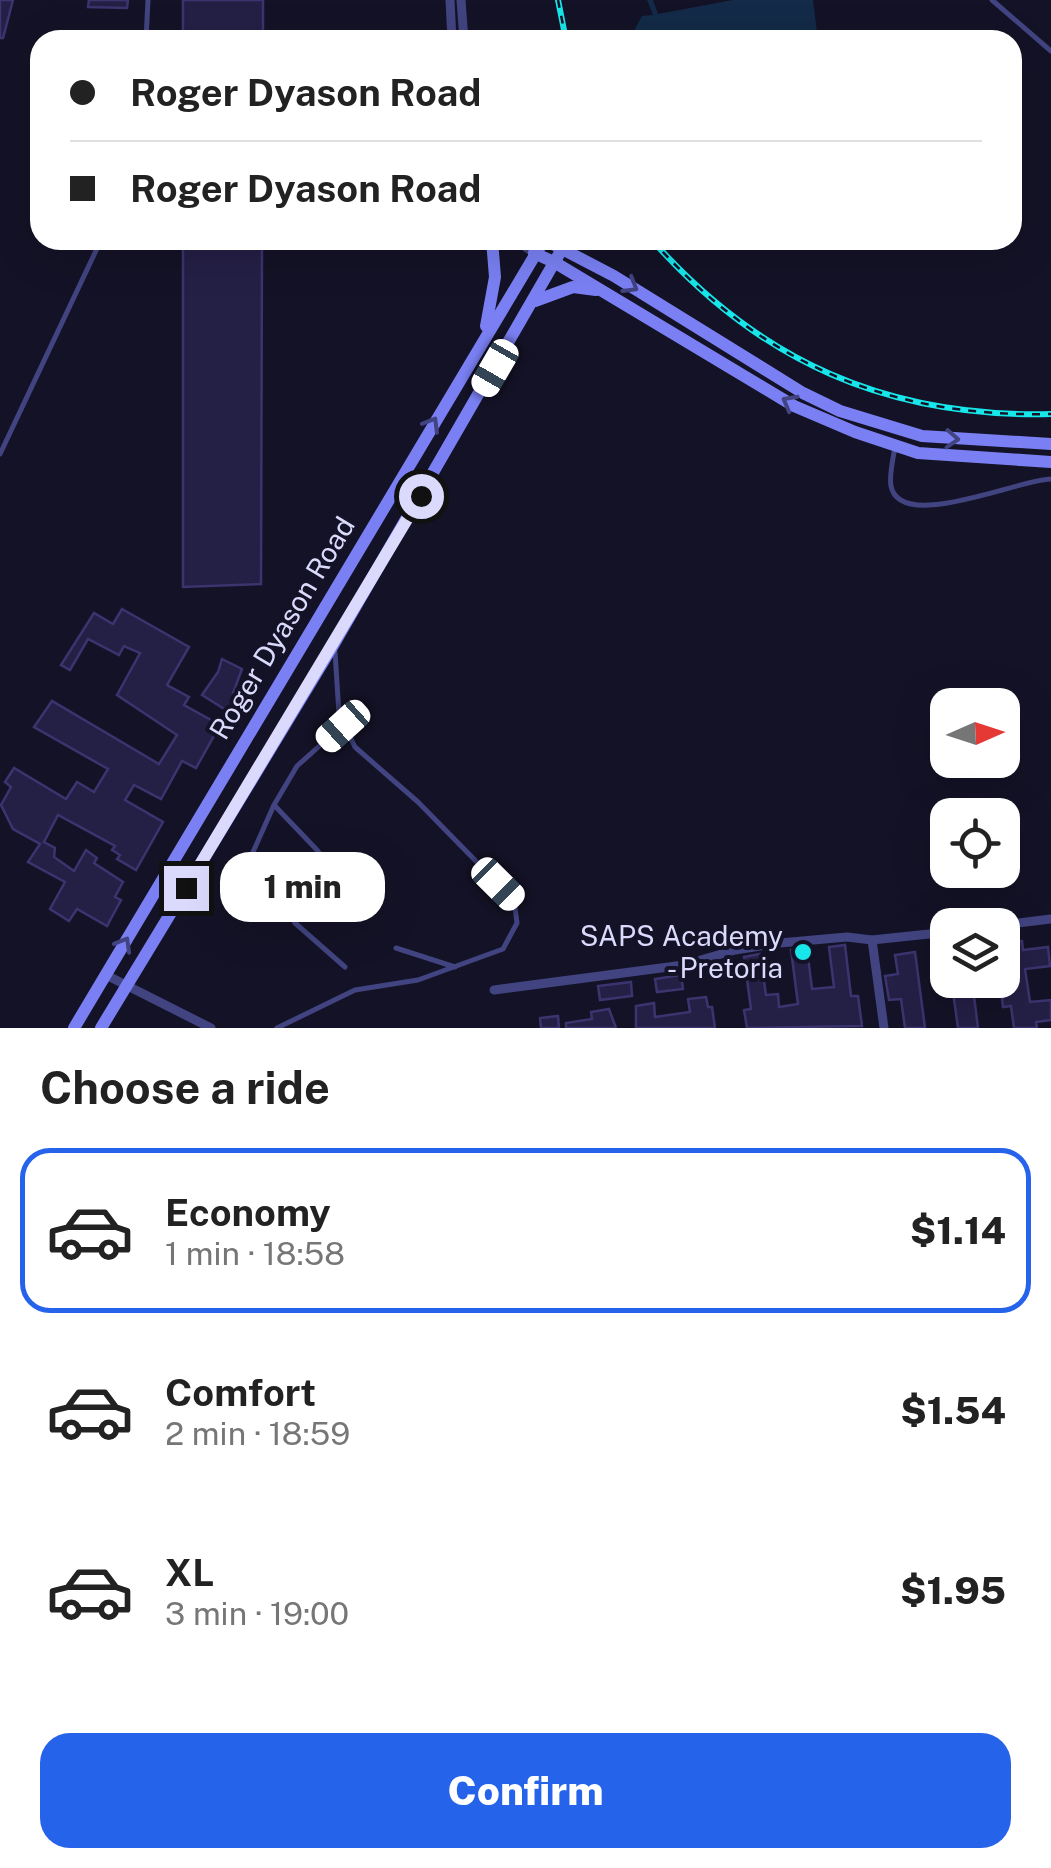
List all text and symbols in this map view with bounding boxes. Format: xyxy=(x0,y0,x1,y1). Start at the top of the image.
text: Roger Dyason Road xyxy=(130,70,481,115)
text: Roger Dyason Road xyxy=(130,166,481,211)
one-way arrow xyxy=(620,274,638,293)
car xyxy=(467,335,523,401)
one-way arrow xyxy=(781,395,799,415)
one-way arrow xyxy=(420,417,439,435)
one-way arrow xyxy=(945,428,961,449)
route start xyxy=(399,474,444,519)
street label: Roger Dyason Road xyxy=(202,511,361,745)
north arrow xyxy=(930,688,1020,778)
map controls xyxy=(930,688,1020,998)
car xyxy=(311,695,375,757)
button: locate xyxy=(930,798,1020,888)
car xyxy=(466,852,530,916)
callout: 1 min xyxy=(221,853,386,923)
route end xyxy=(164,866,209,911)
text: 1 min xyxy=(263,868,342,905)
button: layers xyxy=(930,908,1020,998)
place label: SAPS Academy - Pretoria xyxy=(580,919,783,984)
one-way arrow xyxy=(112,937,131,955)
marker: SAPS Academy - Pretoria xyxy=(792,941,814,963)
text: Choose a ride xyxy=(40,1061,330,1114)
icon: car xyxy=(45,1186,135,1276)
text: Economy xyxy=(165,1190,331,1235)
text: $1.14 xyxy=(910,1208,1006,1253)
text: 1 min · 18:58 xyxy=(165,1235,345,1272)
icon: car xyxy=(45,1366,135,1456)
text: Comfort xyxy=(165,1370,316,1415)
text: $1.54 xyxy=(900,1388,1006,1433)
text: 2 min · 18:59 xyxy=(165,1415,350,1452)
icon: car xyxy=(45,1546,135,1636)
text: XL xyxy=(165,1550,214,1595)
text: $1.95 xyxy=(900,1568,1006,1613)
text: 3 min · 19:00 xyxy=(165,1595,349,1632)
button: Confirm xyxy=(40,1733,1011,1848)

